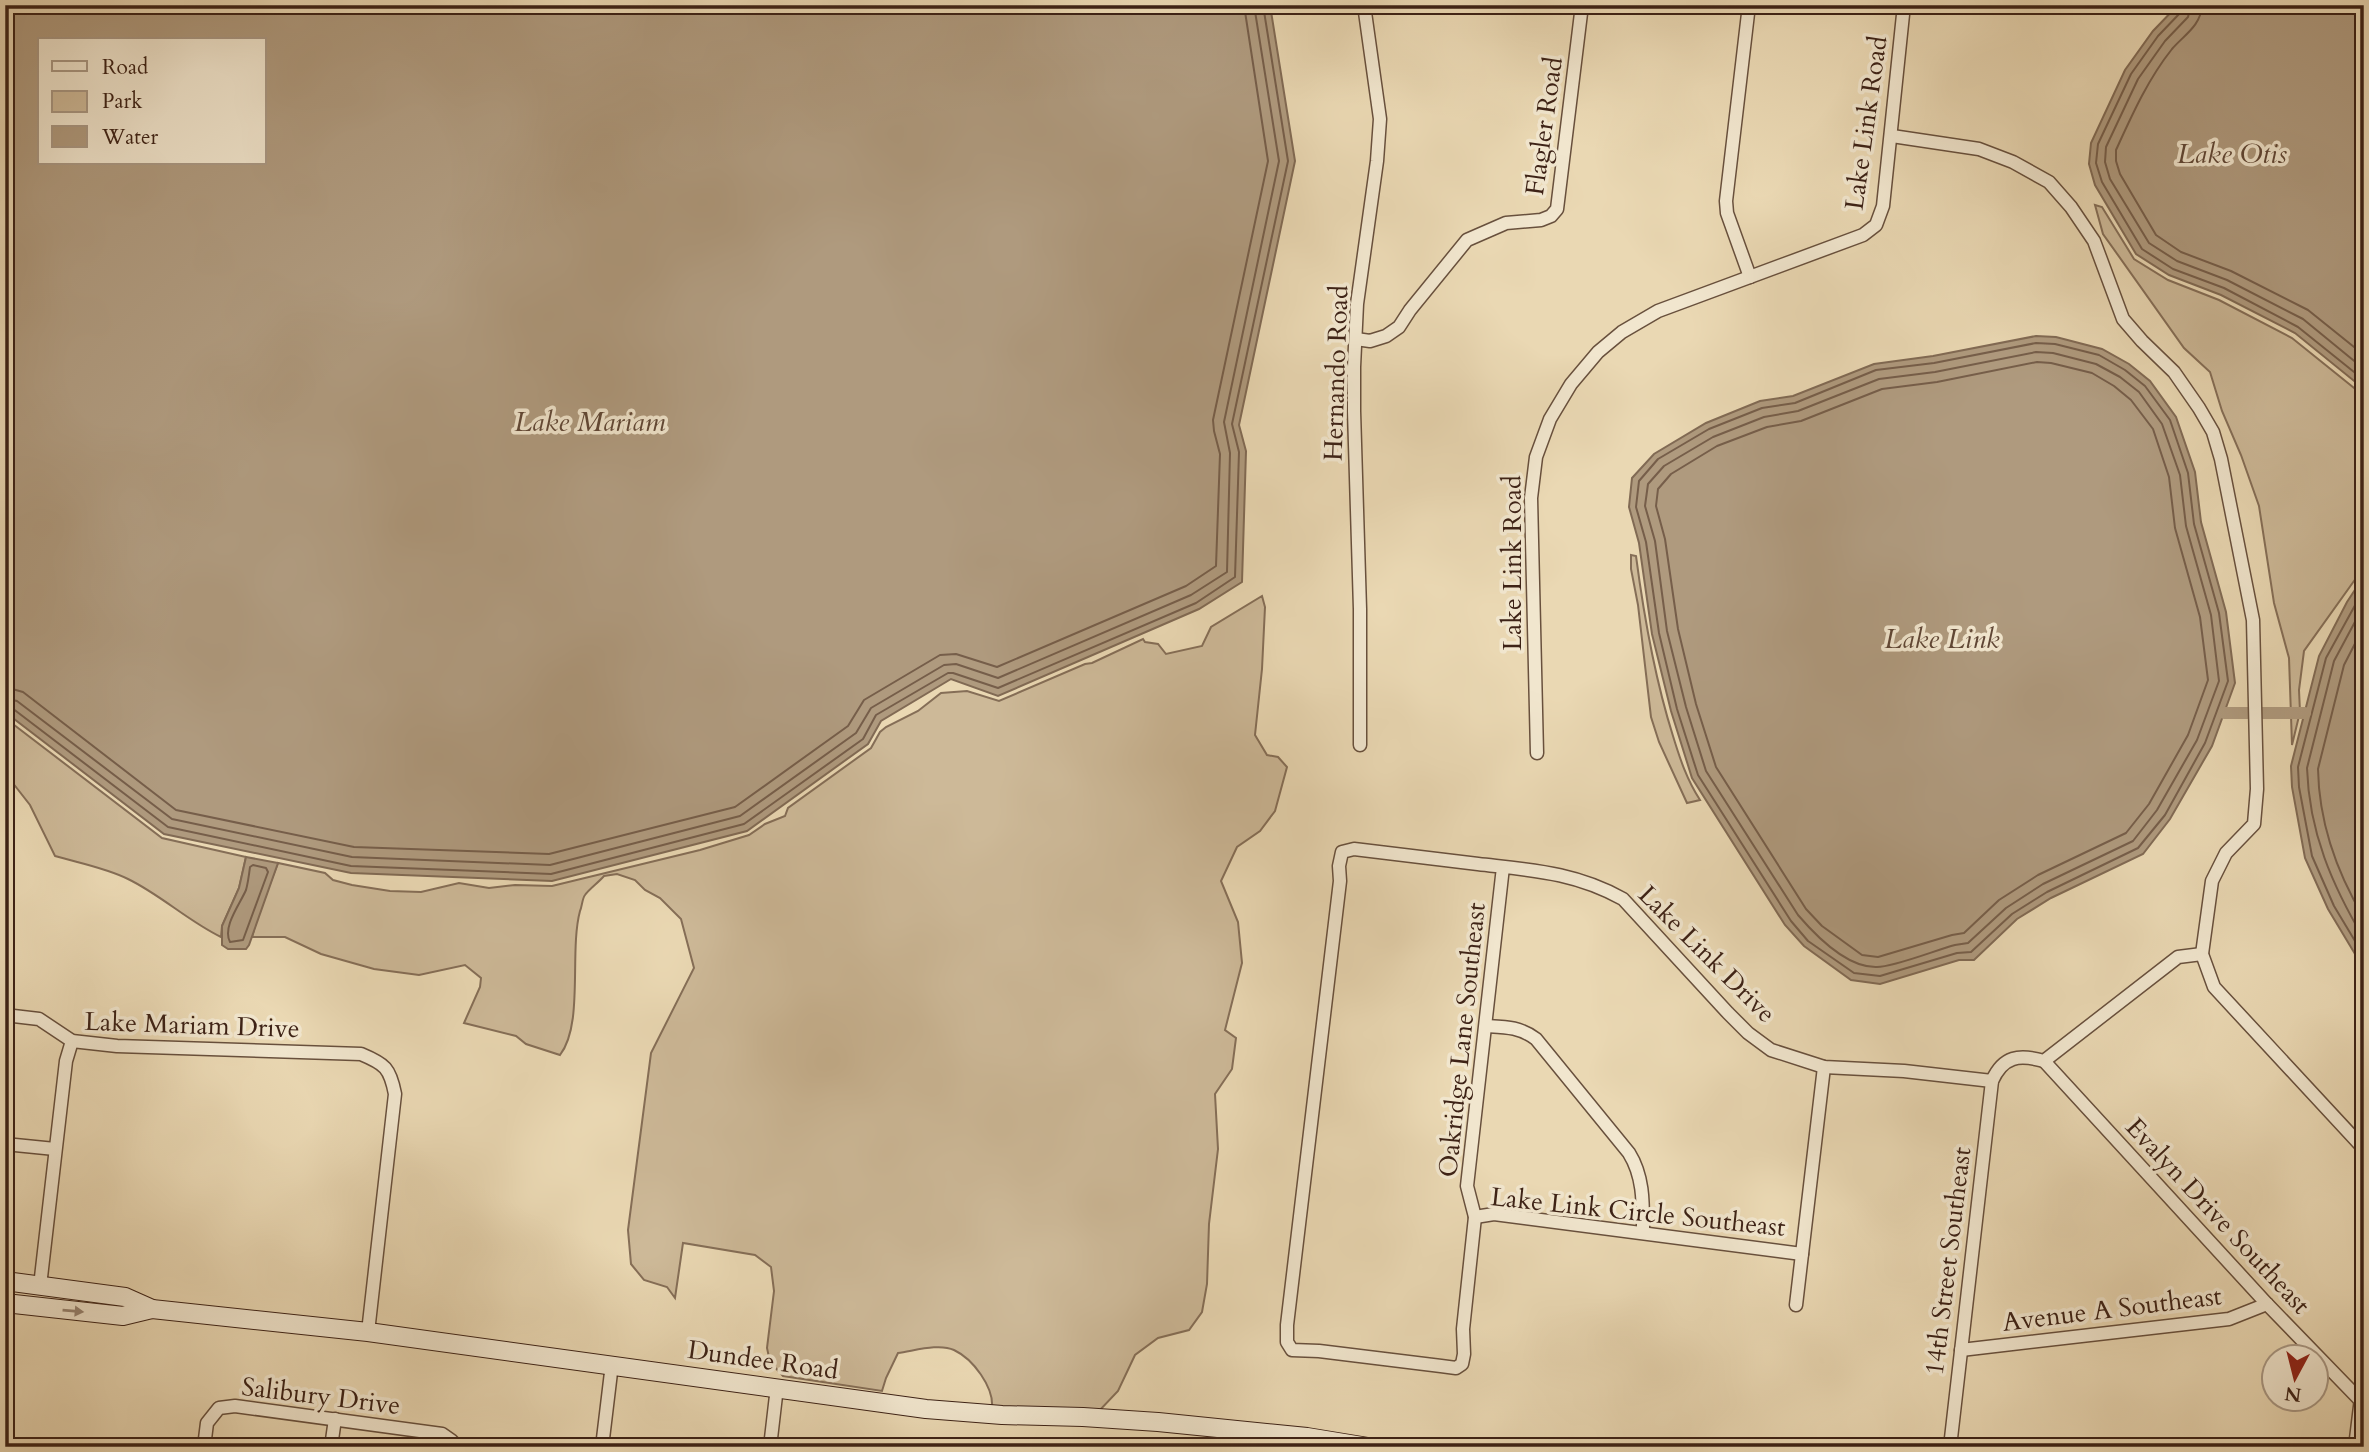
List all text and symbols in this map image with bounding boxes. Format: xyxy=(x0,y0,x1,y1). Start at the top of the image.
street label: Lake Link Road xyxy=(1836,33,1896,212)
legend xyxy=(38,38,266,164)
text: Road xyxy=(102,53,148,82)
street label: Flagler Road xyxy=(1517,54,1571,197)
text: Park xyxy=(102,87,143,116)
text: Water xyxy=(101,123,158,152)
water label: Lake Otis xyxy=(2177,135,2287,173)
street label: Hernando Road xyxy=(1315,284,1357,461)
water label: Lake Mariam xyxy=(514,403,666,441)
street label: Lake Link Road xyxy=(1495,475,1530,651)
water label: Lake Link xyxy=(1884,620,2000,658)
street label: Lake Link Drive xyxy=(1631,878,1783,1030)
street label: Oakridge Lane Southeast xyxy=(1430,901,1494,1179)
street label: Lake Mariam Drive xyxy=(84,1004,300,1046)
street label: Evalyn Drive Southeast xyxy=(2118,1110,2318,1322)
street label: 14th Street Southeast xyxy=(1917,1145,1979,1377)
street label: Lake Link Circle Southeast xyxy=(1489,1179,1787,1245)
street label: Avenue A Southeast xyxy=(2000,1278,2224,1340)
one-way arrow xyxy=(62,1306,84,1317)
street label: Dundee Road xyxy=(685,1332,841,1388)
north arrow xyxy=(2260,1344,2330,1414)
street label: Salibury Drive xyxy=(240,1369,402,1423)
text: N xyxy=(2283,1380,2303,1408)

